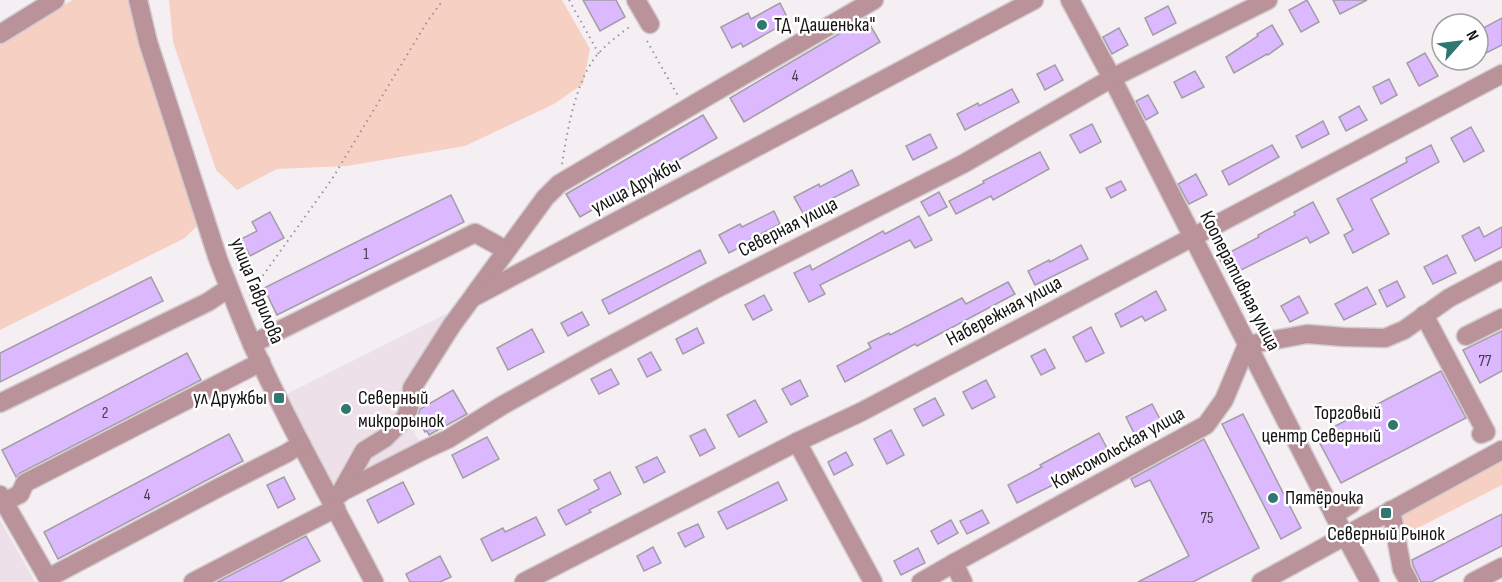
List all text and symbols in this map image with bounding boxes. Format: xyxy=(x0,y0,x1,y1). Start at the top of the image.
north arrow xyxy=(1430,12,1490,72)
place label: ТД "Дашенька" xyxy=(774,13,875,37)
marker: ТД "Дашенька" xyxy=(755,18,769,32)
text: N xyxy=(1462,27,1482,44)
house number: 4 xyxy=(792,67,799,86)
street label: улица Дружбы xyxy=(587,152,685,220)
street label: Северная улица xyxy=(734,192,842,262)
street label: Кооперативная улица xyxy=(1194,207,1286,355)
street label: улица Гаврилова xyxy=(225,234,289,348)
house number: 1 xyxy=(363,245,369,264)
street label: Набережная улица xyxy=(942,270,1066,352)
house number: 77 xyxy=(1479,352,1492,371)
place label: ул Дружбы xyxy=(193,386,267,410)
place label: Северный микрорынок xyxy=(358,386,445,433)
marker: ул Дружбы xyxy=(272,391,286,405)
street label: Комсомольская улица xyxy=(1047,401,1189,495)
place label: Торговый центр Северный xyxy=(1262,401,1381,448)
marker: Северный микрорынок xyxy=(339,402,353,416)
house number: 2 xyxy=(102,404,108,423)
marker: Торговый центр Северный xyxy=(1386,418,1400,432)
house number: 4 xyxy=(144,486,151,505)
place label: Пятёрочка xyxy=(1285,486,1364,510)
marker: Пятёрочка xyxy=(1266,491,1280,505)
marker: Северный Рынок xyxy=(1379,506,1393,520)
house number: 75 xyxy=(1201,509,1213,528)
place label: Северный Рынок xyxy=(1327,522,1445,546)

